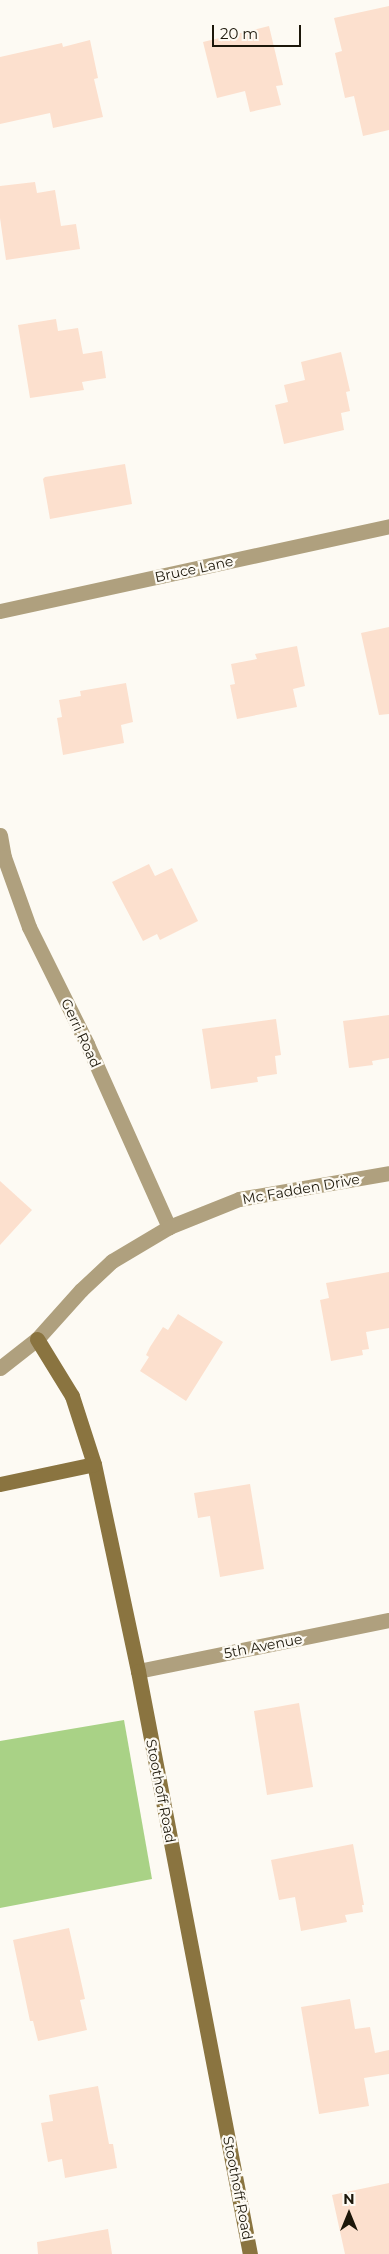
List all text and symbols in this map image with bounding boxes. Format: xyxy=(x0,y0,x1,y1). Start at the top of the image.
scale bar xyxy=(214,15,303,47)
text: 20 m xyxy=(220,24,258,43)
street label: Bruce Lane xyxy=(153,552,235,586)
street label: Gerri Road xyxy=(58,996,104,1070)
street label: Mc Fadden Drive xyxy=(241,1170,361,1208)
street label: 5th Avenue xyxy=(222,1630,304,1662)
street label: Stoothoff Road xyxy=(143,1738,179,1844)
street label: Stoothoff Road xyxy=(220,2135,256,2241)
north arrow xyxy=(324,2189,374,2239)
text: N xyxy=(343,2190,355,2208)

